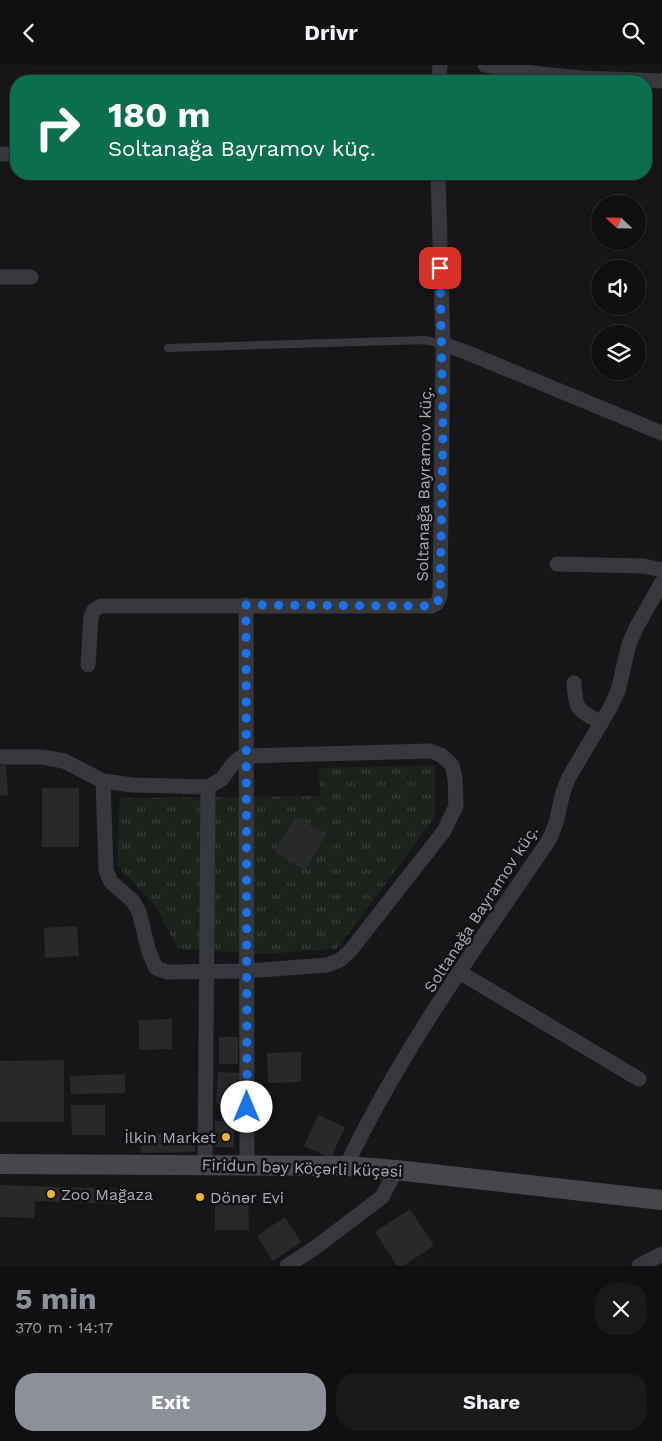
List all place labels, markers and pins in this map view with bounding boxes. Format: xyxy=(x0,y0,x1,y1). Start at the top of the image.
pin xyxy=(419,247,461,289)
place label: İlkin Market xyxy=(124,1128,216,1147)
marker: İlkin Market xyxy=(220,1131,232,1143)
place label: Zoo Mağaza xyxy=(61,1185,153,1204)
marker: Zoo Mağaza xyxy=(45,1188,57,1200)
place label: Dönər Evi xyxy=(210,1188,284,1207)
marker: Dönər Evi xyxy=(194,1191,206,1203)

